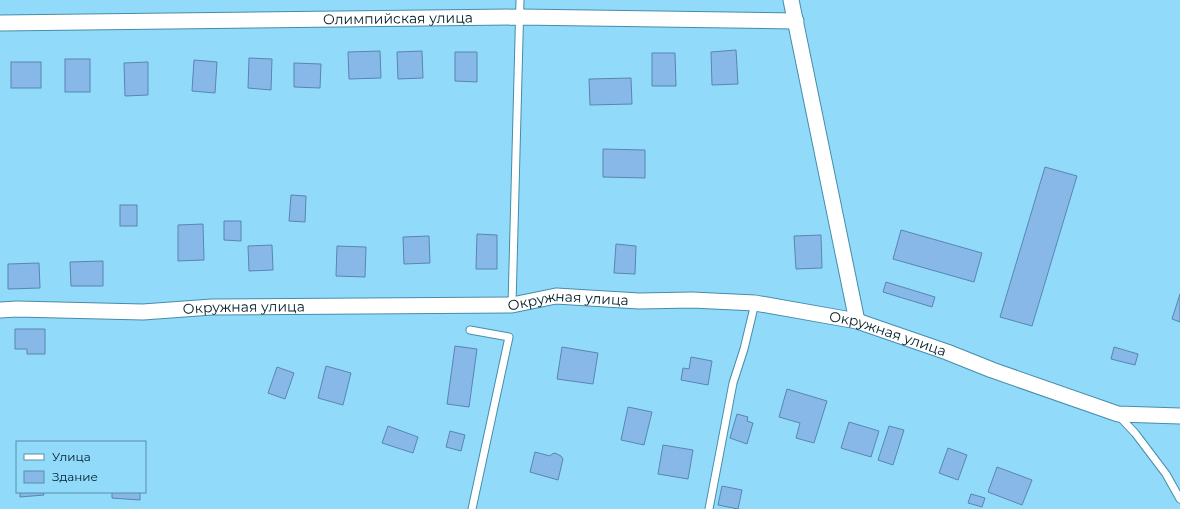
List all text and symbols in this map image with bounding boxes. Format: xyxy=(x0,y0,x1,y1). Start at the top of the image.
street label: Олимпийская улица xyxy=(323,9,473,28)
street label: Окружная улица xyxy=(506,287,629,315)
street label: Окружная улица xyxy=(182,297,305,318)
street label: Окружная улица xyxy=(828,307,949,360)
legend xyxy=(16,441,146,493)
text: Улица xyxy=(52,449,91,464)
text: Здание xyxy=(52,469,98,484)

